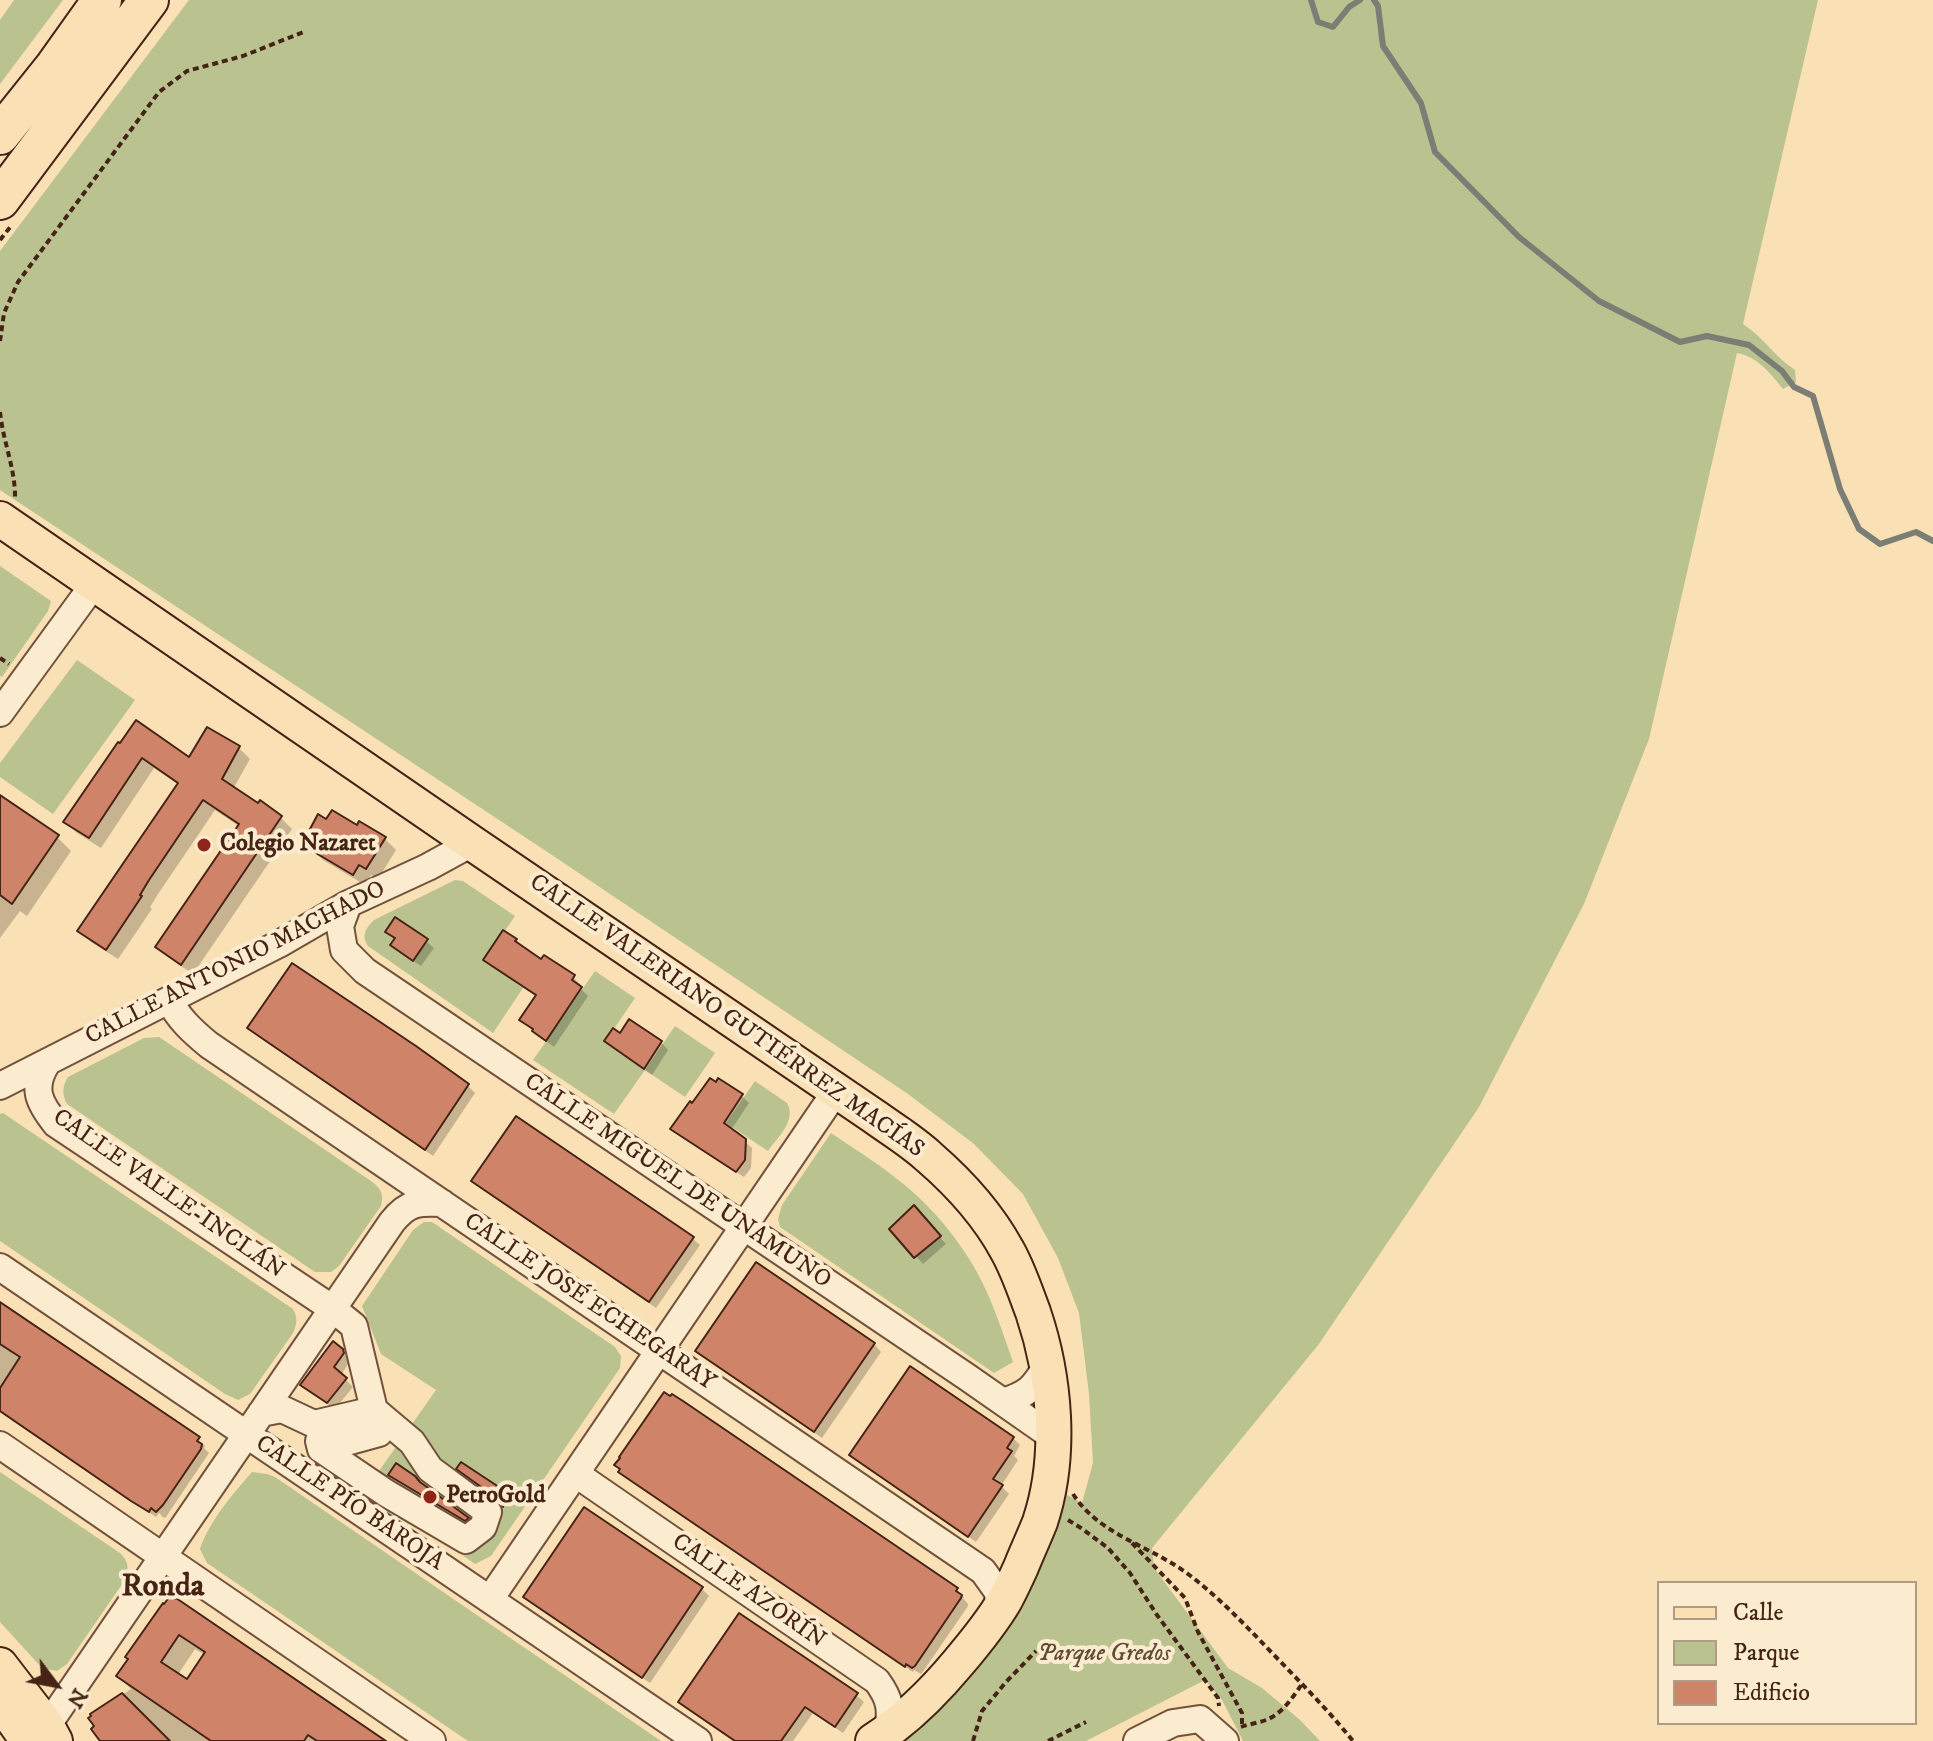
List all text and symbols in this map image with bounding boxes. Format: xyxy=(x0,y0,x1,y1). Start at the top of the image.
place label: Colegio Nazaret xyxy=(220,831,376,859)
marker: Colegio Nazaret xyxy=(195,836,213,854)
street label: CALLE VALERIANO GUTIÉRREZ MACÍAS xyxy=(523,869,929,1165)
street label: CALLE ANTONIO MACHADO xyxy=(81,876,391,1052)
street label: CALLE MIGUEL DE UNAMUNO xyxy=(518,1068,836,1296)
street label: CALLE VALLE-INCLÁN xyxy=(46,1104,290,1286)
street label: CALLE JOSÉ ECHEGARAY xyxy=(458,1208,720,1398)
street label: CALLE PÍO BAROJA xyxy=(249,1430,449,1578)
place label: PetroGold xyxy=(446,1483,545,1511)
marker: PetroGold xyxy=(421,1488,439,1506)
street label: CALLE AZORÍN xyxy=(666,1528,830,1656)
district label: Ronda xyxy=(122,1569,204,1607)
legend xyxy=(1657,1581,1917,1725)
text: Calle xyxy=(1733,1598,1783,1628)
text: Parque xyxy=(1733,1638,1799,1668)
park label: Parque Gredos xyxy=(1037,1641,1171,1669)
north arrow xyxy=(16,1645,96,1725)
text: Edificio xyxy=(1733,1678,1810,1708)
text: N xyxy=(61,1683,93,1713)

